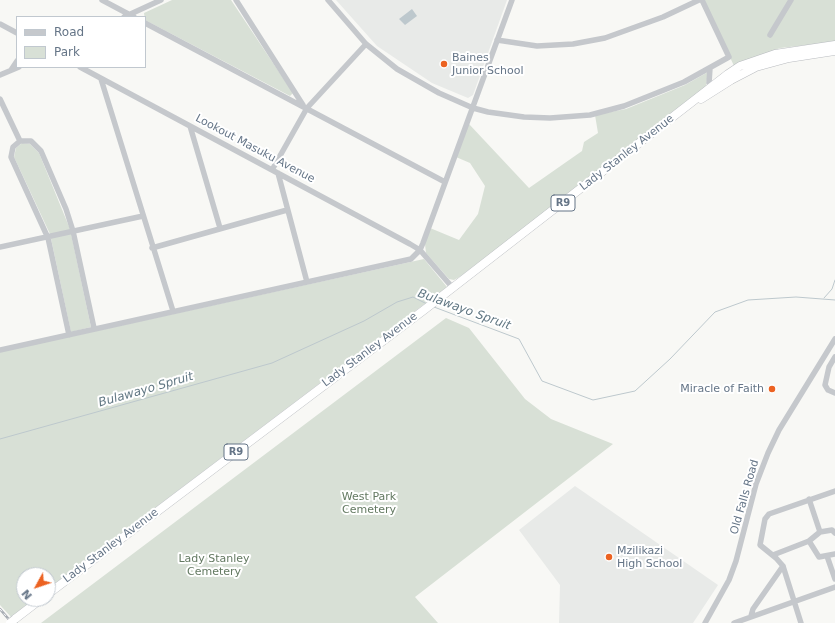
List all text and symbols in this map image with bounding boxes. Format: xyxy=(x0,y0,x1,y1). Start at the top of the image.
legend xyxy=(16,16,146,68)
text: Road xyxy=(54,25,84,39)
text: Park xyxy=(54,45,80,59)
place label: Baines Junior School xyxy=(452,51,524,77)
marker: Baines Junior School xyxy=(439,59,449,69)
street label: Lookout Masuku Avenue xyxy=(193,112,317,186)
street label: Lady Stanley Avenue xyxy=(577,112,677,194)
road number: R9 xyxy=(551,195,575,211)
water label: Bulawayo Spruit xyxy=(416,287,512,333)
street label: Lady Stanley Avenue xyxy=(320,310,420,390)
water label: Bulawayo Spruit xyxy=(97,370,195,410)
place label: Miracle of Faith xyxy=(680,382,764,396)
marker: Miracle of Faith xyxy=(767,384,777,394)
road number: R9 xyxy=(224,444,248,460)
street label: Old Falls Road xyxy=(728,458,762,536)
park label: West Park Cemetery xyxy=(342,490,396,516)
street label: Lady Stanley Avenue xyxy=(61,506,161,586)
place label: Mzilikazi High School xyxy=(617,544,682,570)
park label: Lady Stanley Cemetery xyxy=(178,552,250,578)
marker: Mzilikazi High School xyxy=(604,552,614,562)
north arrow xyxy=(16,567,56,607)
text: N xyxy=(19,587,35,602)

